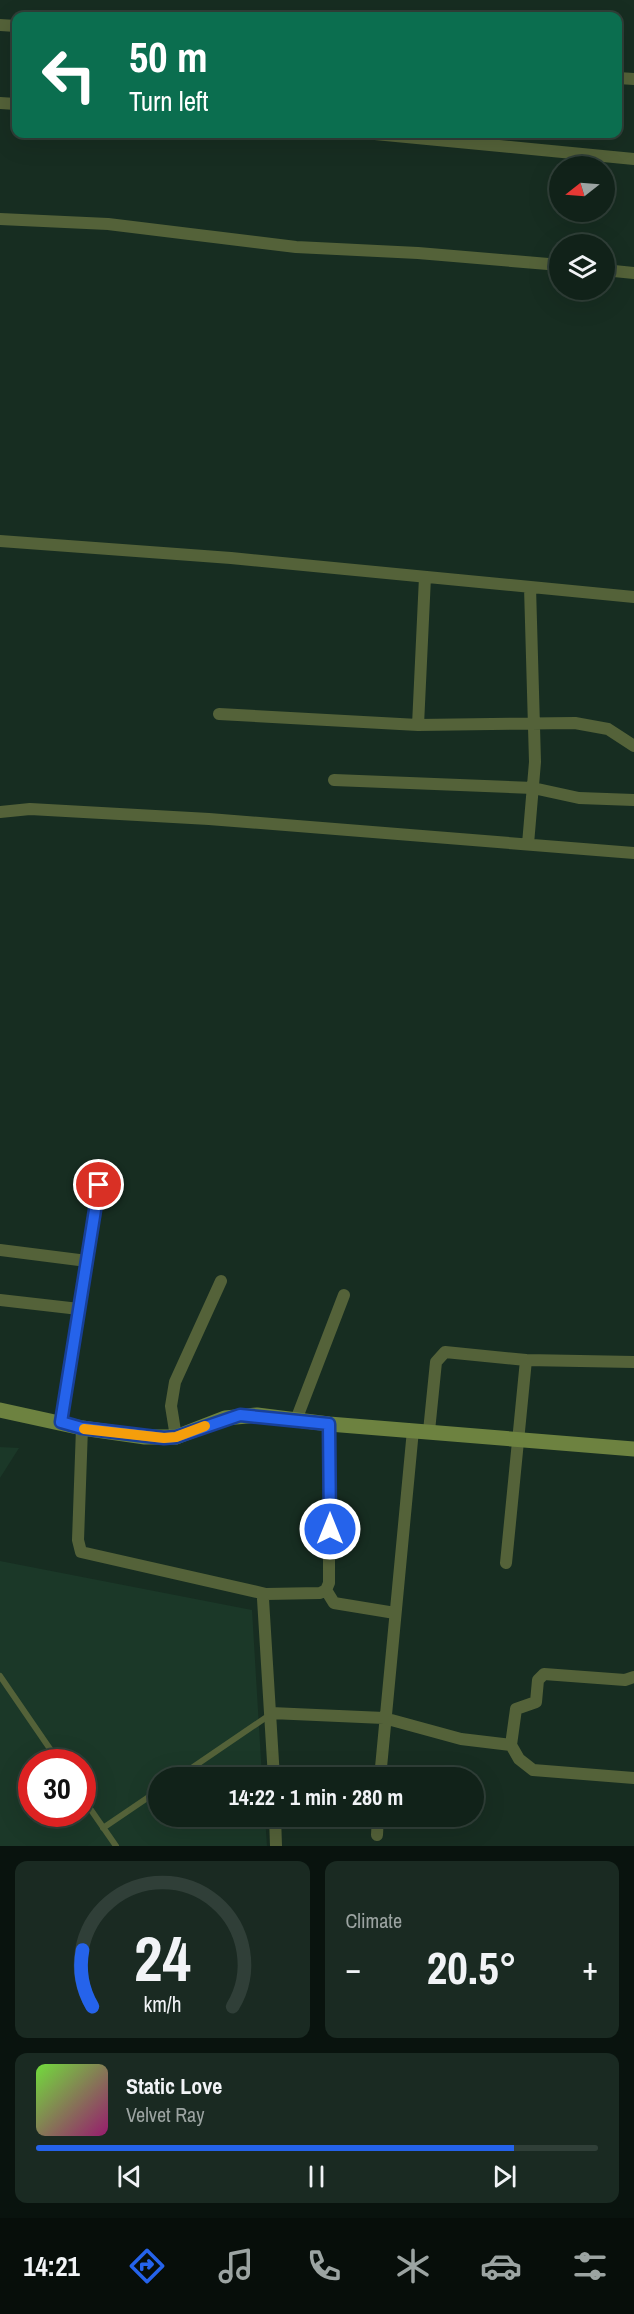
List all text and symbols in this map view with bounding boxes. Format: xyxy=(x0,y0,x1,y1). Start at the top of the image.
text: 50 m xyxy=(129,29,208,85)
icon: left xyxy=(30,36,108,114)
text: Turn left xyxy=(129,83,208,119)
north arrow xyxy=(549,156,615,222)
map controls xyxy=(549,156,615,300)
button: layers xyxy=(549,234,615,300)
pin xyxy=(73,1159,124,1210)
icon: arrive xyxy=(82,1168,115,1201)
position arrow xyxy=(298,1497,362,1561)
speed limit sign: 30 xyxy=(18,1749,96,1827)
text: 14:22 · 1 min · 280 m xyxy=(229,1782,403,1812)
text: Climate xyxy=(346,1907,402,1934)
text: 24 xyxy=(134,1916,191,2000)
text: 20.5° xyxy=(427,1937,517,1998)
text: − xyxy=(346,1946,361,1990)
text: + xyxy=(582,1946,598,1990)
text: km/h xyxy=(143,1990,181,2019)
text: Static Love xyxy=(126,2071,222,2101)
text: Velvet Ray xyxy=(126,2101,204,2128)
icon: previous xyxy=(113,2160,146,2193)
icon: pause xyxy=(300,2160,333,2193)
icon: next xyxy=(488,2160,521,2193)
icon: directions xyxy=(126,2245,168,2287)
icon: music xyxy=(215,2245,257,2287)
icon: phone xyxy=(303,2245,345,2287)
icon: climate xyxy=(392,2245,434,2287)
icon: car xyxy=(480,2245,522,2287)
icon: filters xyxy=(569,2245,611,2287)
text: 14:21 xyxy=(23,2248,80,2284)

